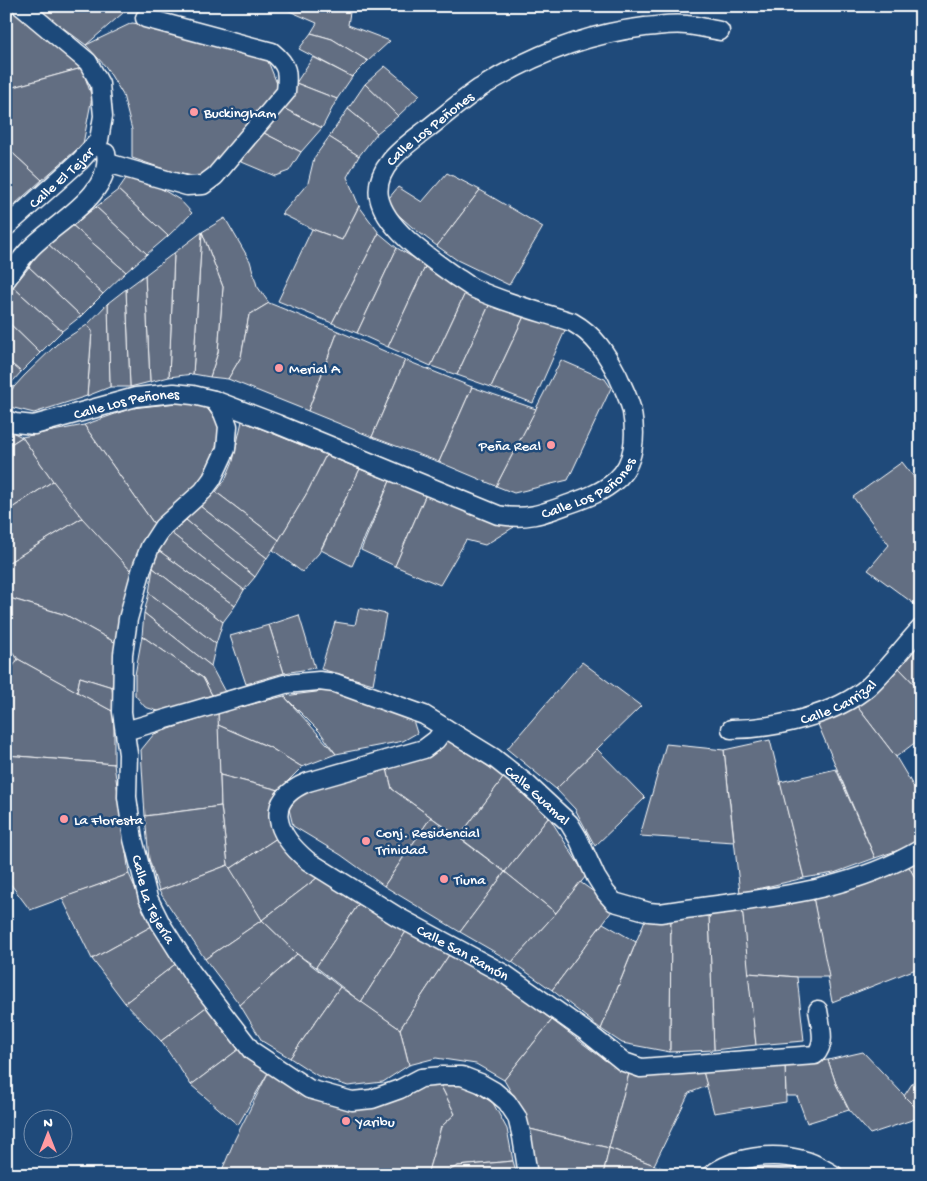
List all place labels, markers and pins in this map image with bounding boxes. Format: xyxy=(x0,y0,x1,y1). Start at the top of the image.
place label: Buckingham xyxy=(203,105,277,123)
marker: Buckingham xyxy=(188,106,200,118)
place label: Merial A xyxy=(289,361,341,379)
marker: Merial A xyxy=(273,362,285,374)
place label: Peña Real xyxy=(478,438,541,456)
marker: Peña Real xyxy=(545,439,557,451)
place label: La Floresta xyxy=(74,812,144,830)
marker: La Floresta xyxy=(58,813,70,825)
place label: Conj. Residencial Trinidad xyxy=(375,825,480,860)
marker: Conj. Residencial Trinidad xyxy=(360,835,372,847)
place label: Tiuna xyxy=(453,872,486,890)
marker: Tiuna xyxy=(438,873,450,885)
place label: Yaribu xyxy=(354,1114,395,1132)
marker: Yaribu xyxy=(340,1115,352,1127)

